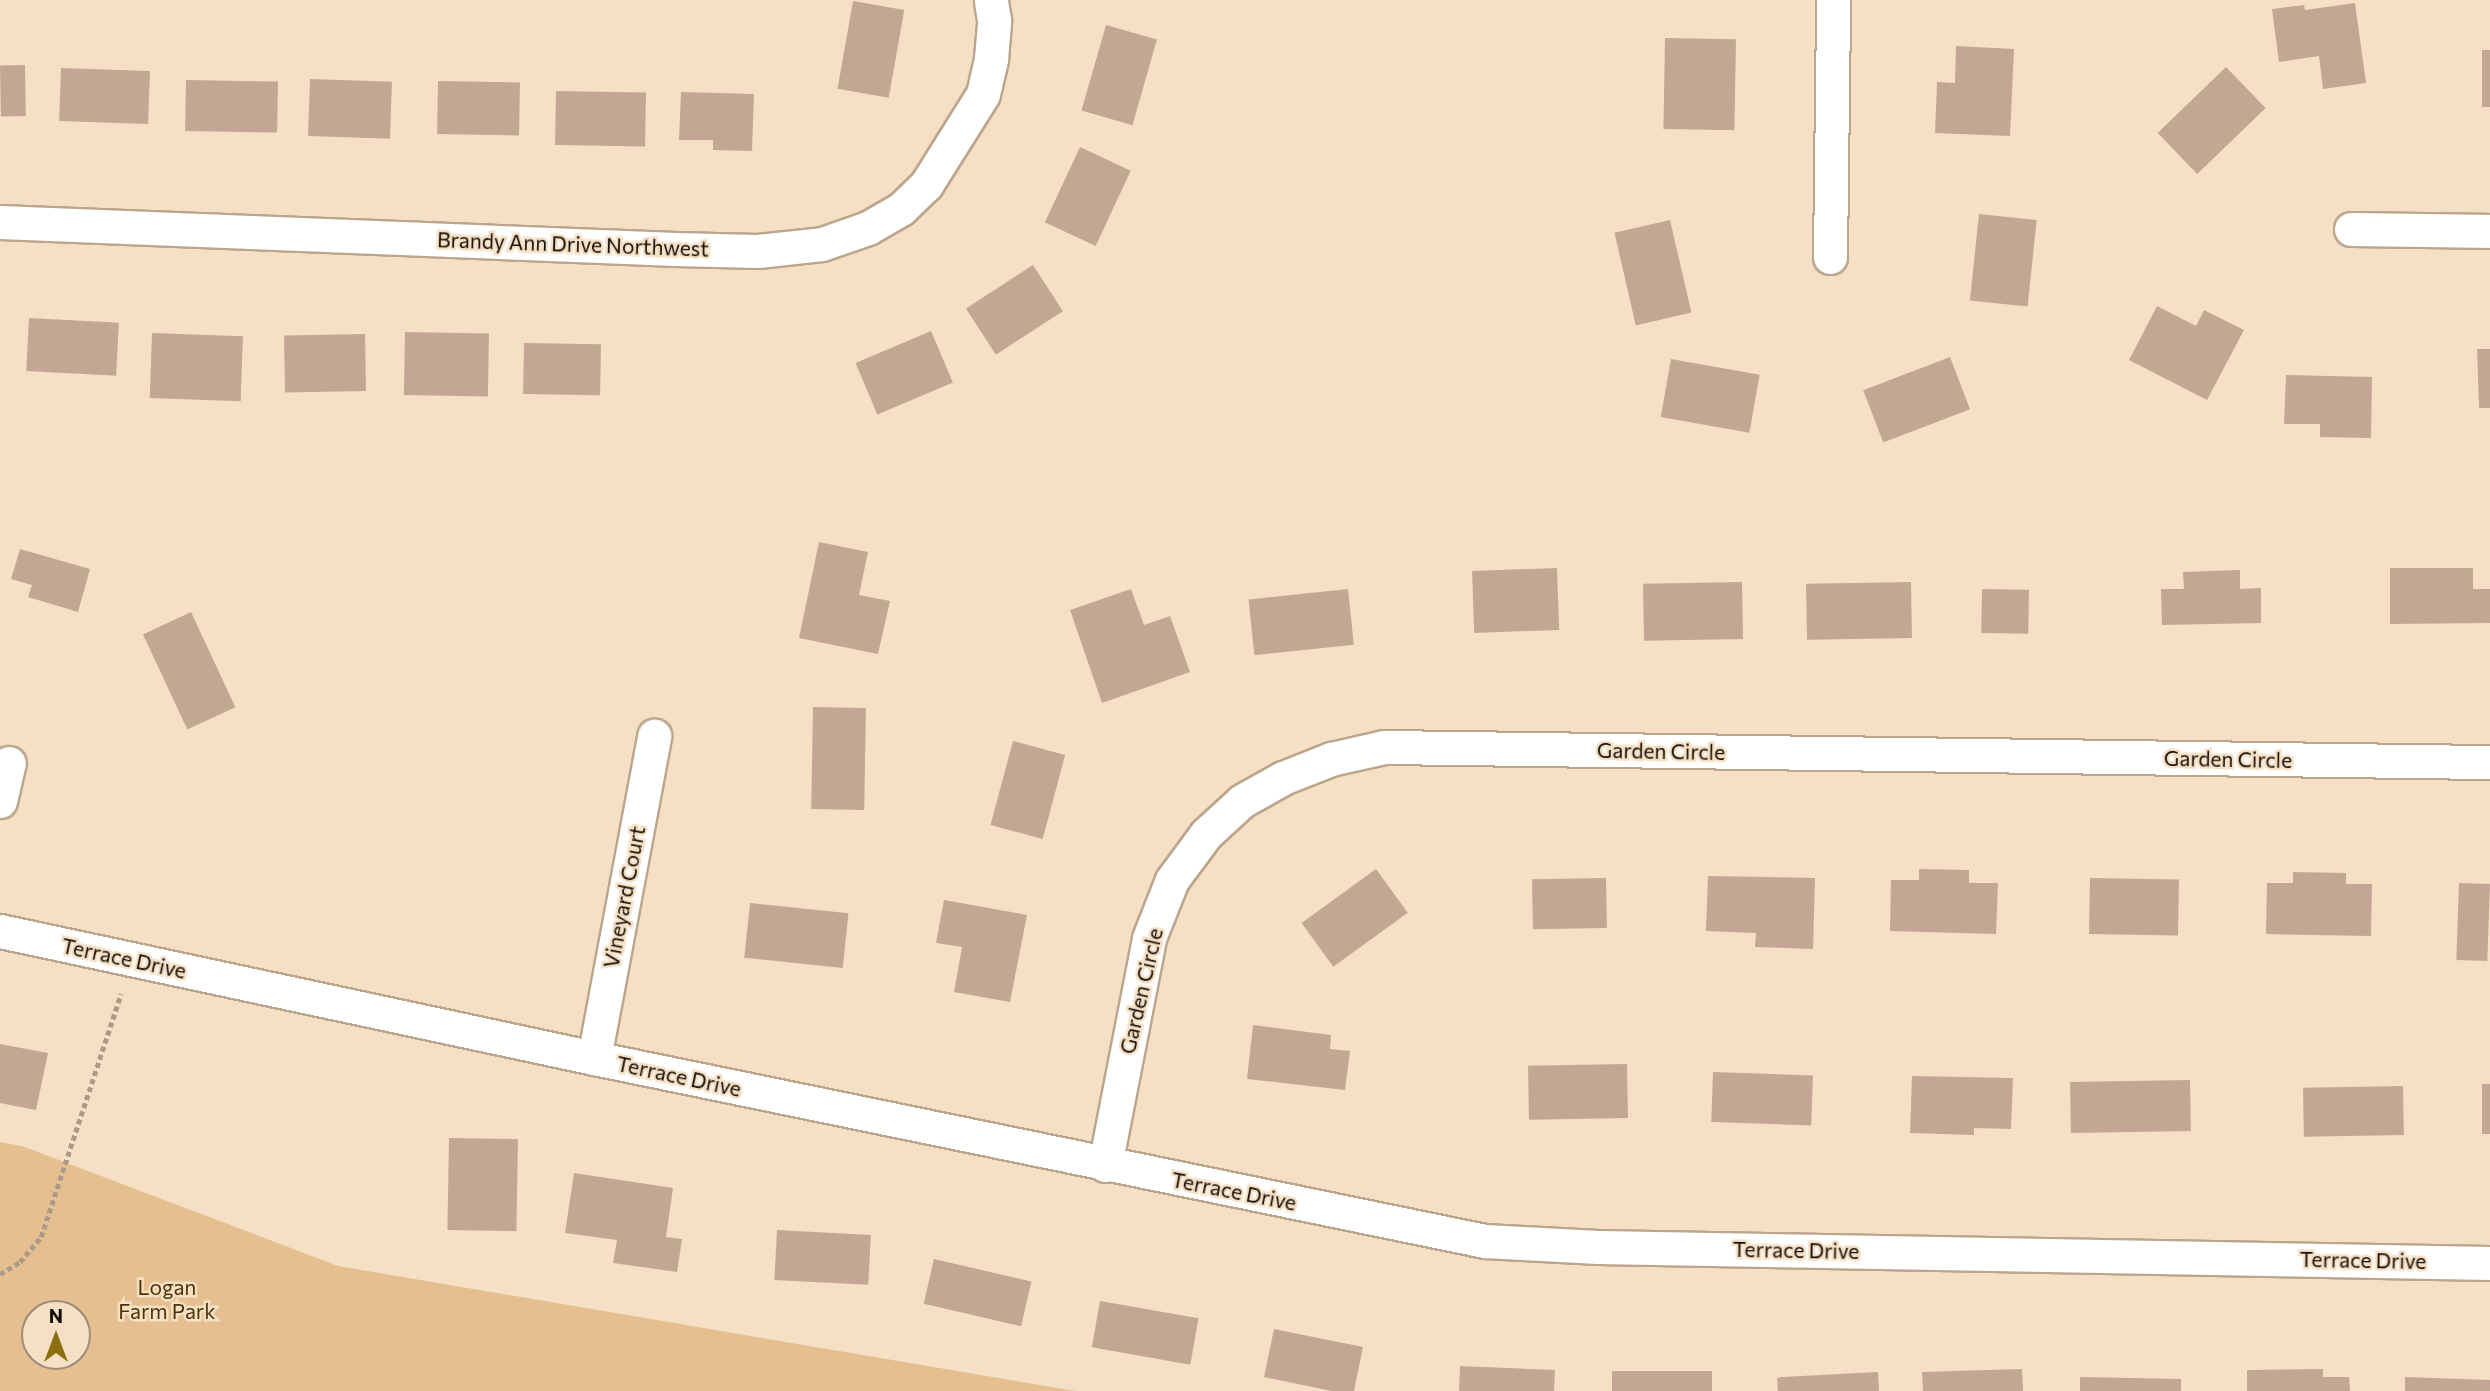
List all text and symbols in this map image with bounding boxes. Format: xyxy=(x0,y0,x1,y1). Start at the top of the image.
street label: Brandy Ann Drive Northwest xyxy=(437,227,709,261)
street label: Garden Circle xyxy=(1597,737,1725,765)
street label: Garden Circle xyxy=(2164,745,2292,773)
street label: Vineyard Court xyxy=(598,824,650,970)
street label: Garden Circle xyxy=(1114,926,1168,1056)
street label: Terrace Drive xyxy=(59,933,189,983)
street label: Terrace Drive xyxy=(614,1051,744,1101)
street label: Terrace Drive xyxy=(1169,1167,1299,1215)
street label: Terrace Drive xyxy=(1732,1236,1860,1264)
street label: Terrace Drive xyxy=(2299,1246,2427,1274)
park label: Logan Farm Park xyxy=(118,1274,216,1324)
north arrow xyxy=(21,1300,91,1370)
text: N xyxy=(49,1304,63,1327)

